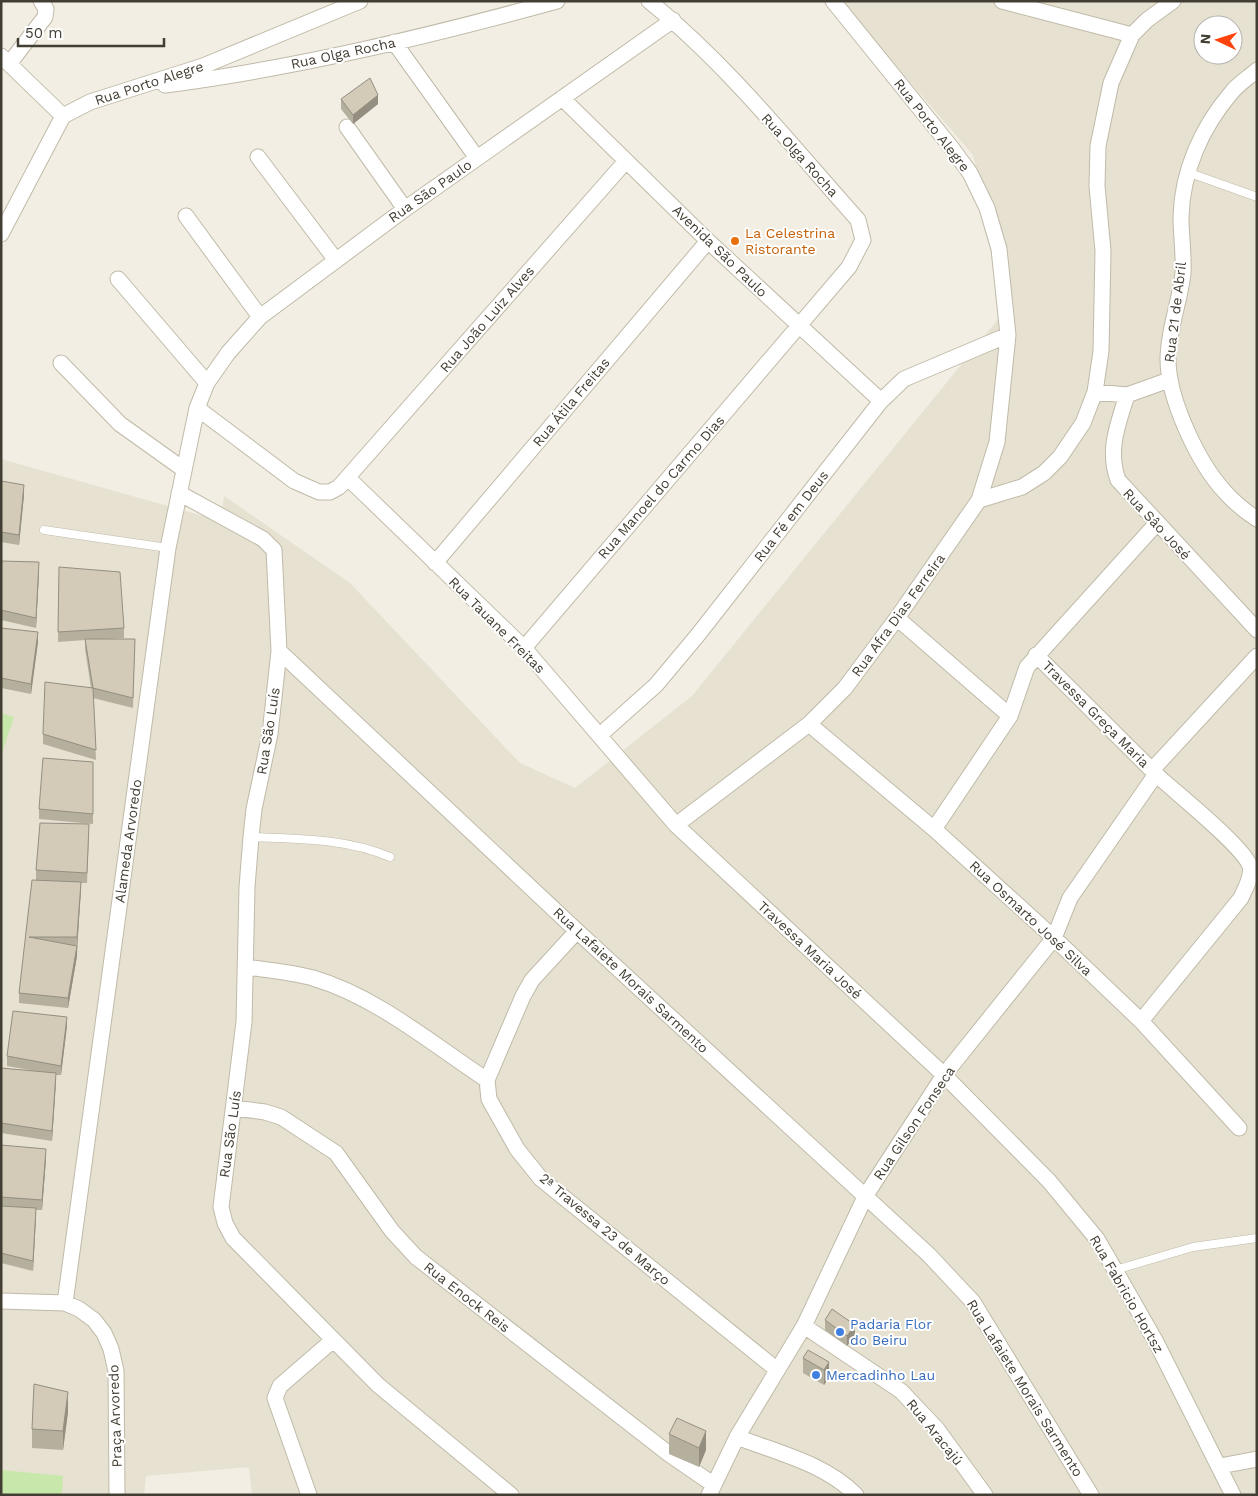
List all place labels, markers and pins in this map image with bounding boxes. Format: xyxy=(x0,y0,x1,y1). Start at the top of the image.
place label: La Celestrina Ristorante xyxy=(745,225,835,257)
marker: La Celestrina Ristorante xyxy=(729,235,741,247)
place label: Padaria Flor do Beiru xyxy=(850,1316,932,1348)
marker: Padaria Flor do Beiru xyxy=(834,1326,846,1338)
place label: Mercadinho Lau xyxy=(826,1367,935,1383)
marker: Mercadinho Lau xyxy=(810,1369,822,1381)

